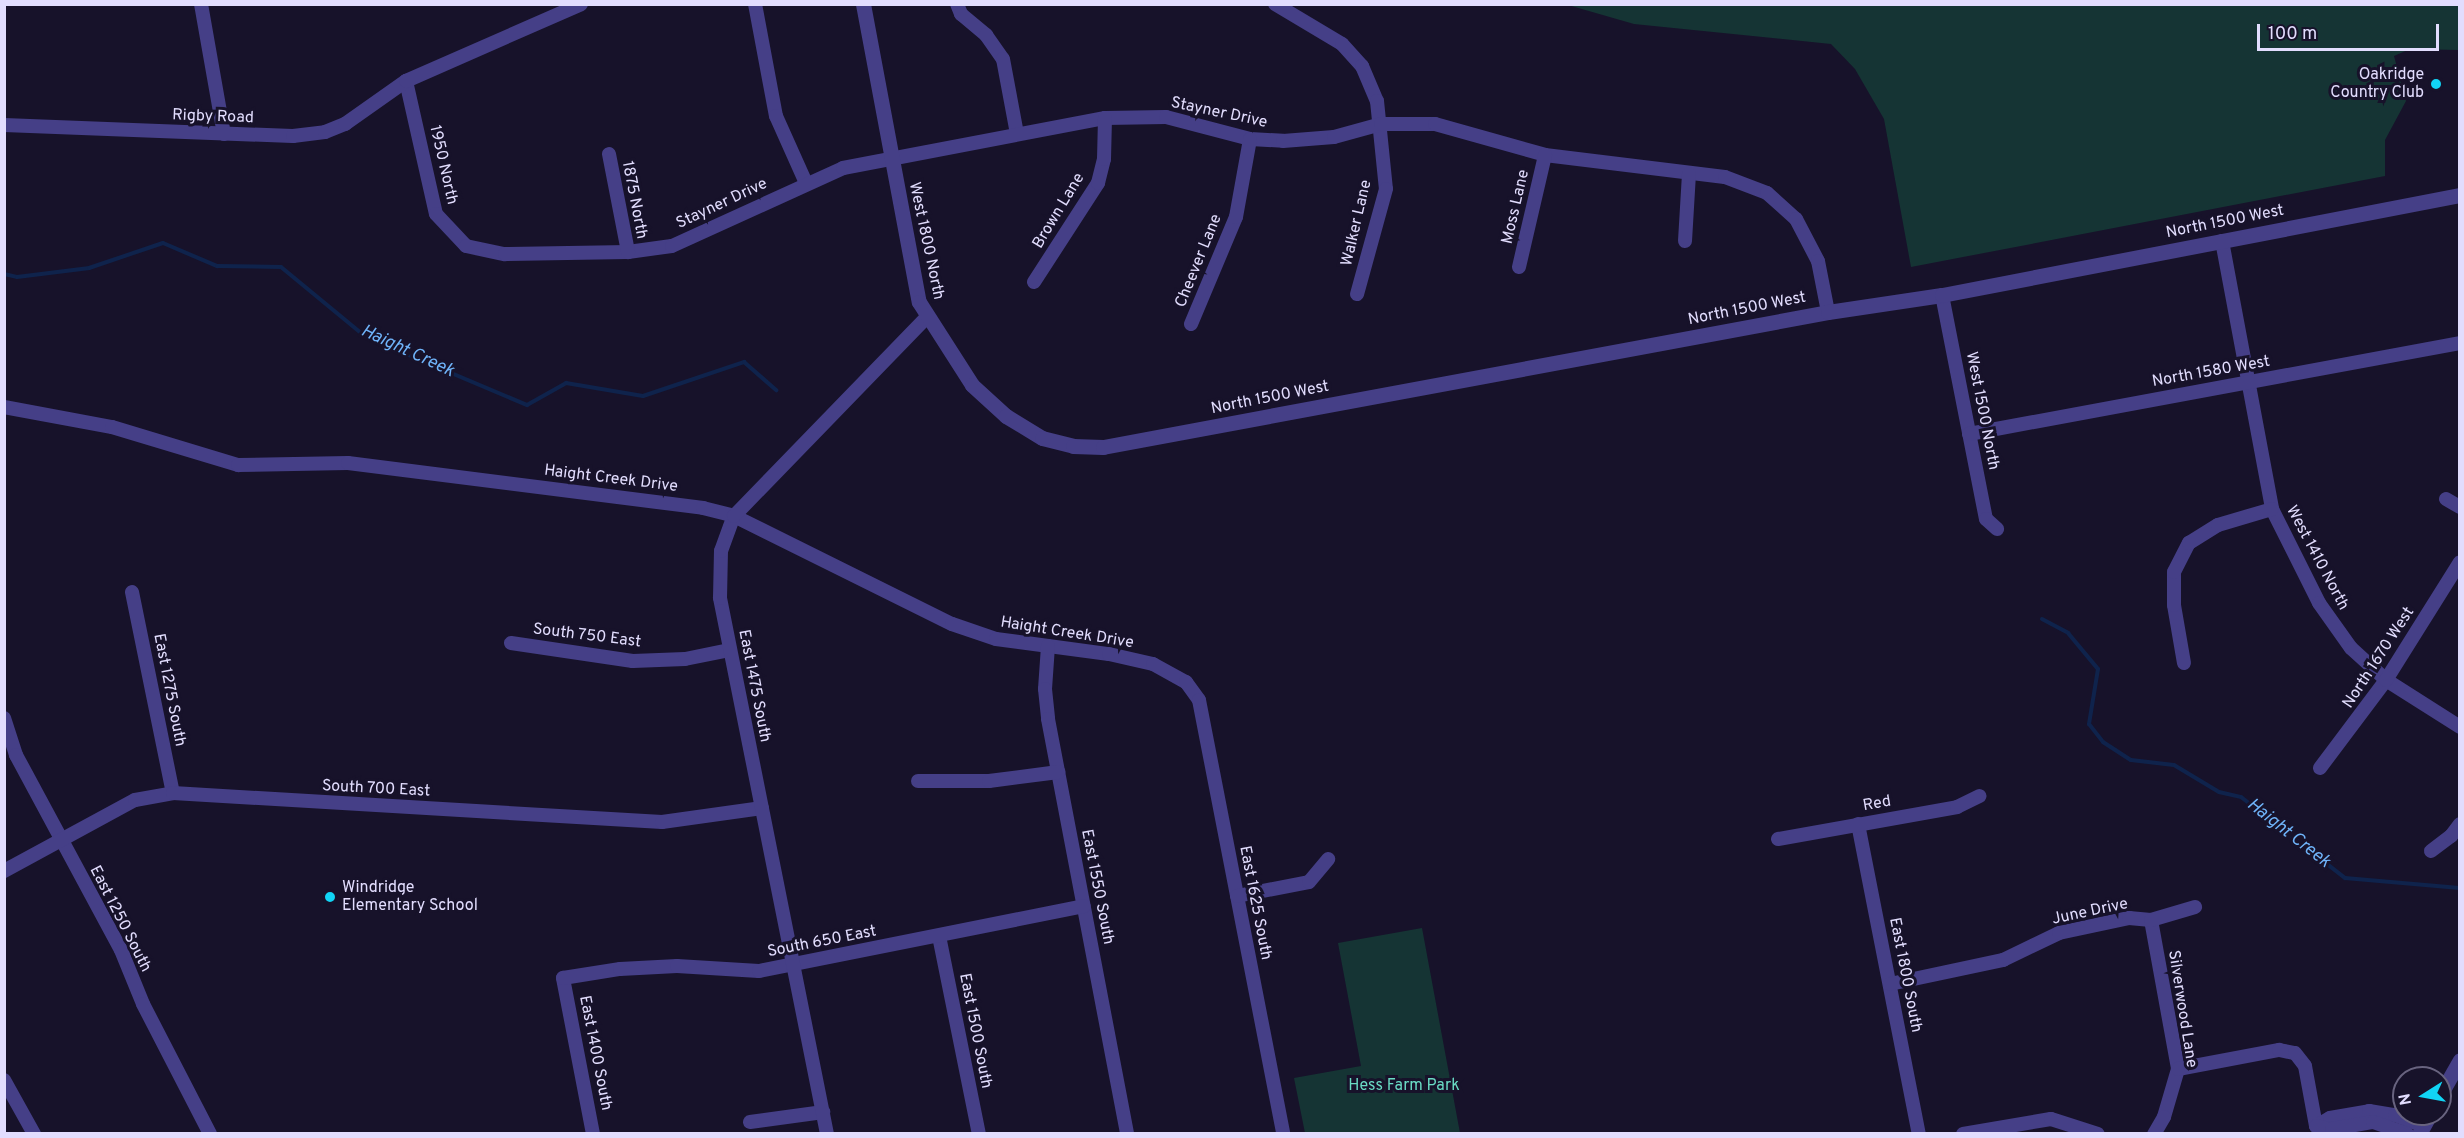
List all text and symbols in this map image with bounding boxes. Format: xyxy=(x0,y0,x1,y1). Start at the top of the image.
scale bar xyxy=(2260,12,2442,50)
text: 100 m xyxy=(2268,23,2317,46)
place label: Oakridge Country Club xyxy=(2330,65,2424,103)
marker: Oakridge Country Club xyxy=(2429,77,2443,91)
street label: Stayner Drive xyxy=(1169,93,1269,133)
street label: Rigby Road xyxy=(172,106,254,128)
street label: 1950 North xyxy=(425,123,461,207)
street label: 1875 North xyxy=(617,159,651,241)
street label: Moss Lane xyxy=(1498,168,1534,246)
street label: Brown Lane xyxy=(1029,170,1089,252)
street label: Stayner Drive xyxy=(673,175,771,233)
street label: Walker Lane xyxy=(1338,178,1376,268)
street label: West 1800 North xyxy=(904,180,948,302)
street label: North 1500 West xyxy=(2164,201,2286,243)
street label: Cheever Lane xyxy=(1172,211,1226,311)
street label: North 1500 West xyxy=(1686,288,1808,330)
water label: Haight Creek xyxy=(357,321,457,383)
street label: West 1500 North xyxy=(1961,350,2003,472)
street label: North 1580 West xyxy=(2150,352,2272,392)
street label: North 1500 West xyxy=(1209,377,1331,419)
street label: Haight Creek Drive xyxy=(543,461,679,497)
street label: West 1410 North xyxy=(2281,502,2353,614)
street label: North 1670 West xyxy=(2339,604,2419,712)
street label: Haight Creek Drive xyxy=(999,613,1135,653)
street label: South 750 East xyxy=(532,620,642,652)
street label: East 1475 South xyxy=(734,628,774,744)
street label: East 1275 South xyxy=(149,632,189,748)
street label: South 700 East xyxy=(321,777,431,801)
street label: Red xyxy=(1861,792,1893,816)
water label: Haight Creek xyxy=(2242,795,2334,873)
street label: East 1550 South xyxy=(1076,828,1118,946)
street label: East 1625 South xyxy=(1235,844,1275,962)
street label: East 1250 South xyxy=(85,863,155,975)
place label: Windridge Elementary School xyxy=(342,878,478,916)
marker: Windridge Elementary School xyxy=(323,890,337,904)
street label: June Drive xyxy=(2050,895,2130,929)
street label: East 1800 South xyxy=(1884,916,1926,1034)
street label: South 650 East xyxy=(766,922,878,962)
street label: Silverwood Lane xyxy=(2163,949,2201,1069)
street label: East 1500 South xyxy=(954,972,996,1090)
street label: East 1400 South xyxy=(574,994,616,1112)
north arrow xyxy=(2392,1066,2452,1126)
park label: Hess Farm Park xyxy=(1348,1076,1460,1096)
text: N xyxy=(2395,1092,2417,1107)

